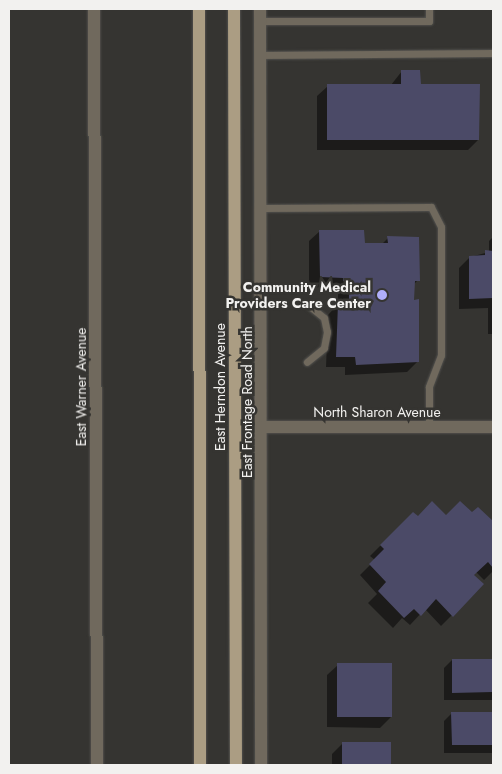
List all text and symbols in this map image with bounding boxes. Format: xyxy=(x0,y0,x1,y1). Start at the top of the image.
place label: Community Medical Providers Care Center xyxy=(225,279,371,312)
marker: Community Medical Providers Care Center xyxy=(375,288,389,302)
street label: East Herndon Avenue xyxy=(212,323,228,451)
street label: East Frontage Road North xyxy=(239,326,255,478)
street label: East Warner Avenue xyxy=(73,328,89,446)
street label: North Sharon Avenue xyxy=(313,404,441,420)

